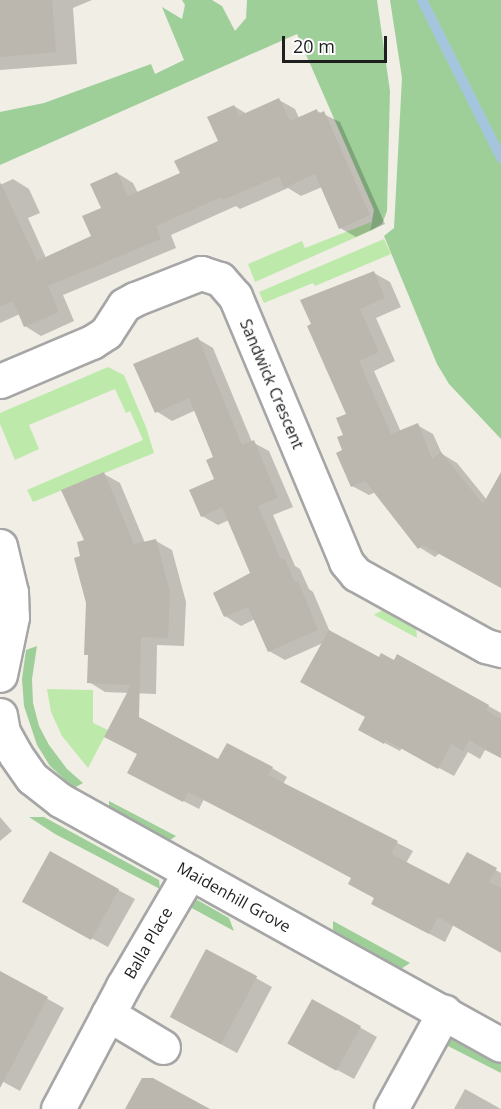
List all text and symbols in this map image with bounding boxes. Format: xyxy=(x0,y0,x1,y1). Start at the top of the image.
scale bar xyxy=(285,24,390,62)
text: 20 m xyxy=(293,34,335,58)
street label: Sandwick Crescent xyxy=(236,316,308,452)
street label: Maidenhill Grove xyxy=(174,858,294,936)
street label: Balla Place xyxy=(120,904,176,982)

